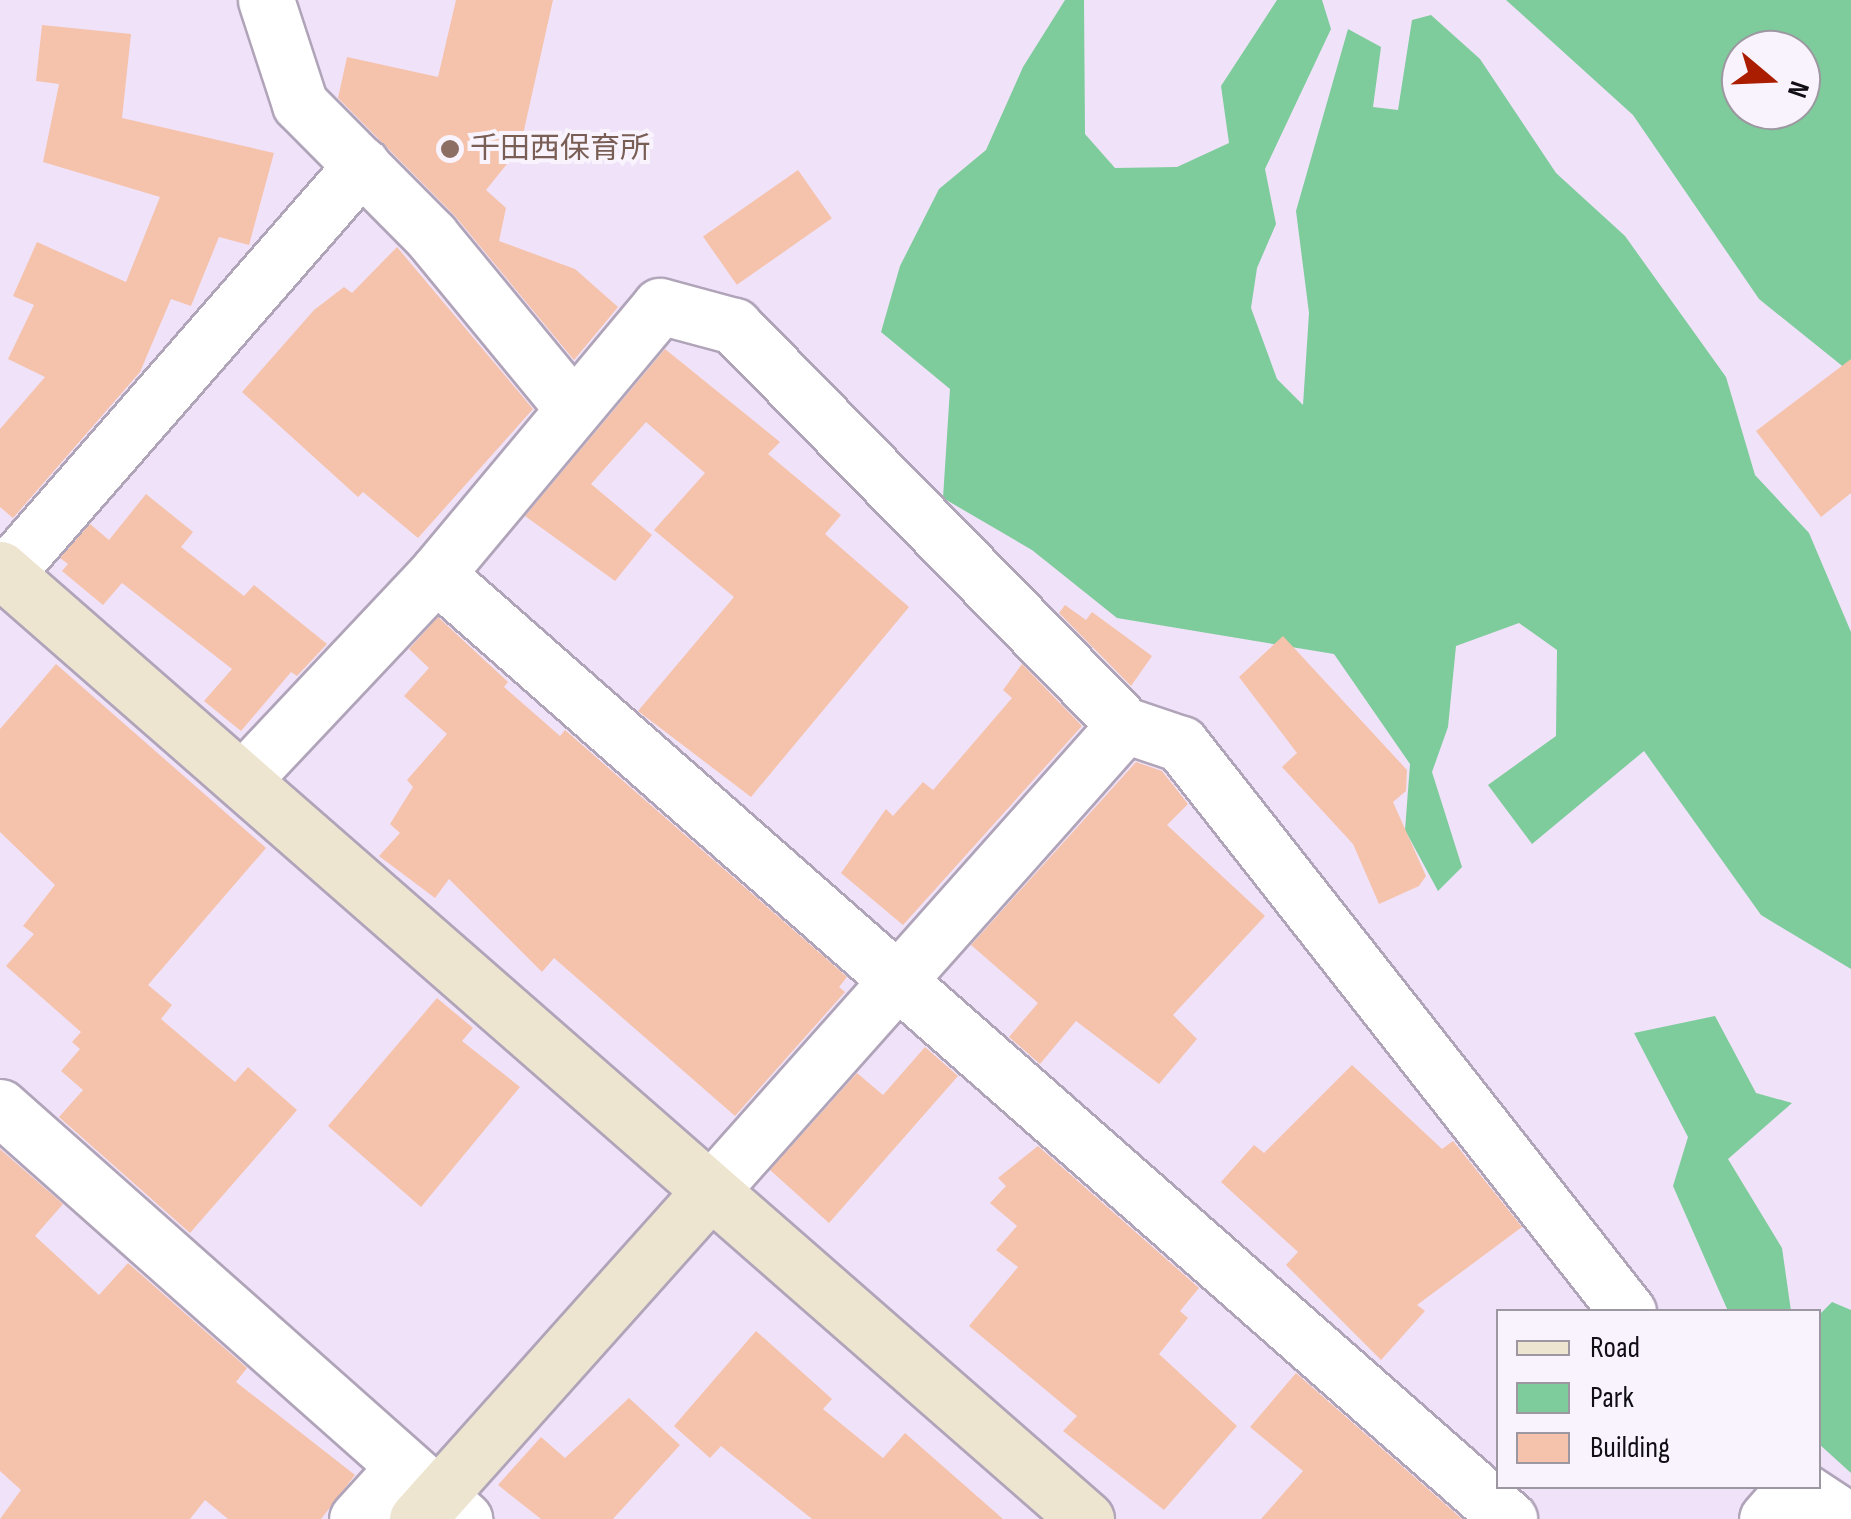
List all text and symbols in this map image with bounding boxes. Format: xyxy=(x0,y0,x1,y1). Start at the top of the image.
north arrow xyxy=(1721,30,1821,130)
text: N xyxy=(1780,77,1816,102)
place label: 千田西保育所 xyxy=(470,131,650,167)
marker: 千田西保育所 xyxy=(439,138,461,160)
legend xyxy=(1496,1309,1821,1489)
text: Road xyxy=(1590,1330,1640,1366)
text: Park xyxy=(1590,1380,1634,1416)
text: Building xyxy=(1590,1430,1670,1466)

